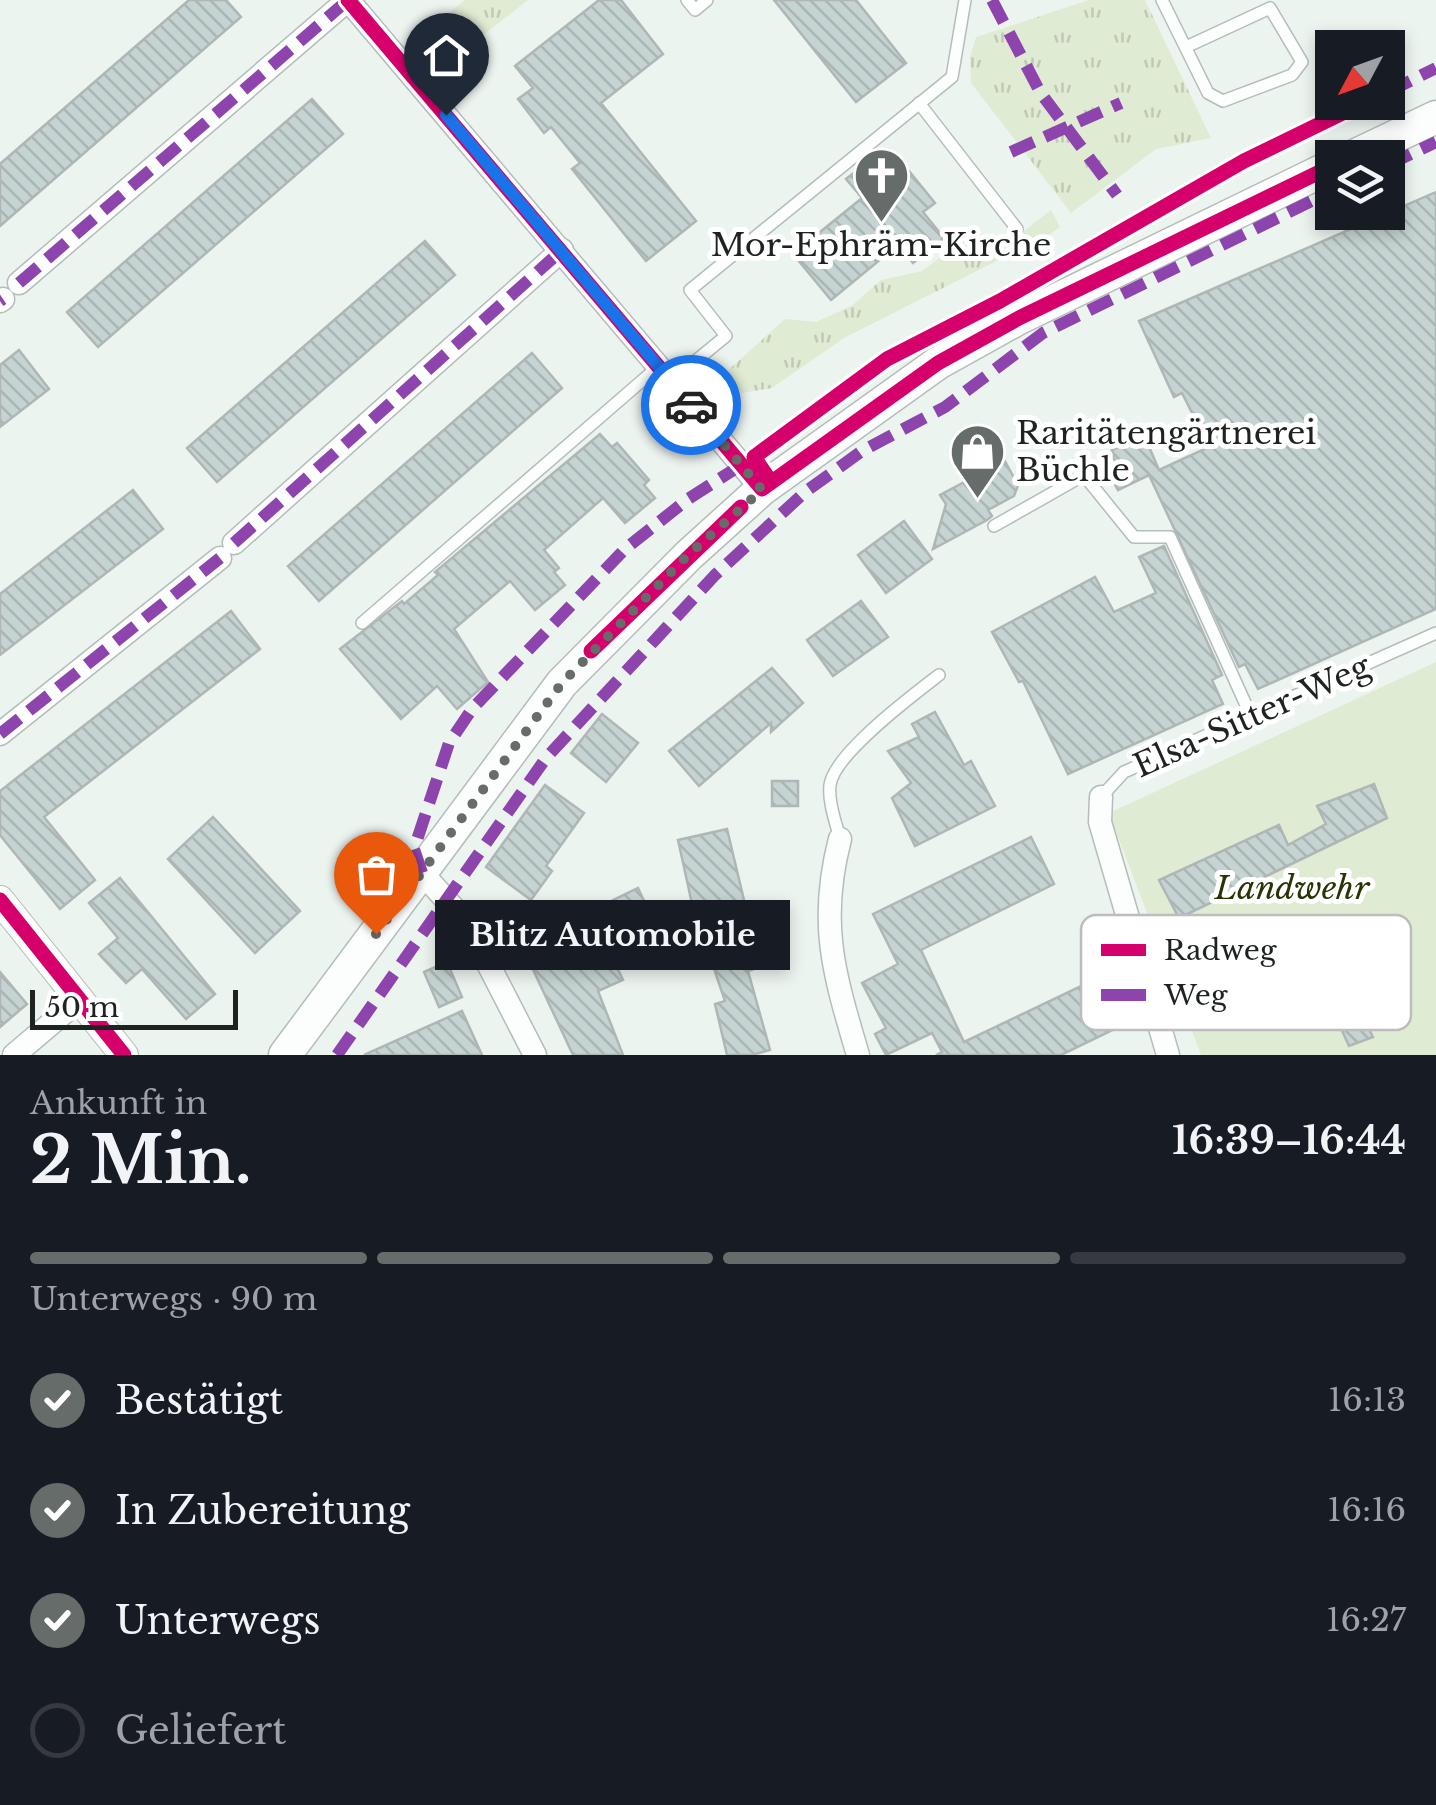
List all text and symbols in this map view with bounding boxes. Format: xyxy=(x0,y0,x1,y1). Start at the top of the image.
pin xyxy=(404,13,489,116)
icon: home xyxy=(419,28,474,83)
north arrow xyxy=(1315,30,1405,120)
map controls xyxy=(1315,30,1405,230)
button: layers xyxy=(1315,140,1405,230)
church icon: Mor-Ephräm-Kirche xyxy=(851,146,911,225)
place label: Mor-Ephräm-Kirche xyxy=(711,225,1051,265)
courier xyxy=(641,355,741,455)
icon: car xyxy=(664,378,719,433)
place label: Raritätengärtnerei Büchle xyxy=(1016,413,1316,490)
shop icon: Raritätengärtnerei Büchle xyxy=(947,421,1007,500)
street label: Elsa-Sitter-Weg xyxy=(1127,646,1377,786)
pin xyxy=(334,832,419,935)
icon: bag xyxy=(349,847,404,902)
park label: Landwehr xyxy=(1214,868,1370,908)
callout: Blitz Automobile xyxy=(436,899,791,969)
text: Blitz Automobile xyxy=(469,915,756,955)
legend xyxy=(1081,915,1411,1030)
text: Radweg xyxy=(1164,933,1278,968)
text: Weg xyxy=(1163,978,1229,1013)
scale bar xyxy=(30,985,238,1030)
text: 50 m xyxy=(45,990,119,1025)
text: Ankunft in xyxy=(30,1083,207,1123)
text: 16:39–16:44 xyxy=(1172,1117,1406,1164)
text: 2 Min. xyxy=(30,1120,252,1201)
text: Unterwegs · 90 m xyxy=(30,1279,317,1319)
icon: check xyxy=(30,1373,85,1428)
text: Bestätigt xyxy=(115,1377,283,1424)
text: 16:13 xyxy=(1328,1380,1406,1420)
icon: check xyxy=(30,1483,85,1538)
text: In Zubereitung xyxy=(115,1487,410,1534)
text: 16:16 xyxy=(1327,1490,1406,1530)
icon: check xyxy=(30,1593,85,1648)
text: Unterwegs xyxy=(115,1597,320,1644)
text: 16:27 xyxy=(1326,1600,1406,1640)
text: Geliefert xyxy=(115,1707,286,1754)

